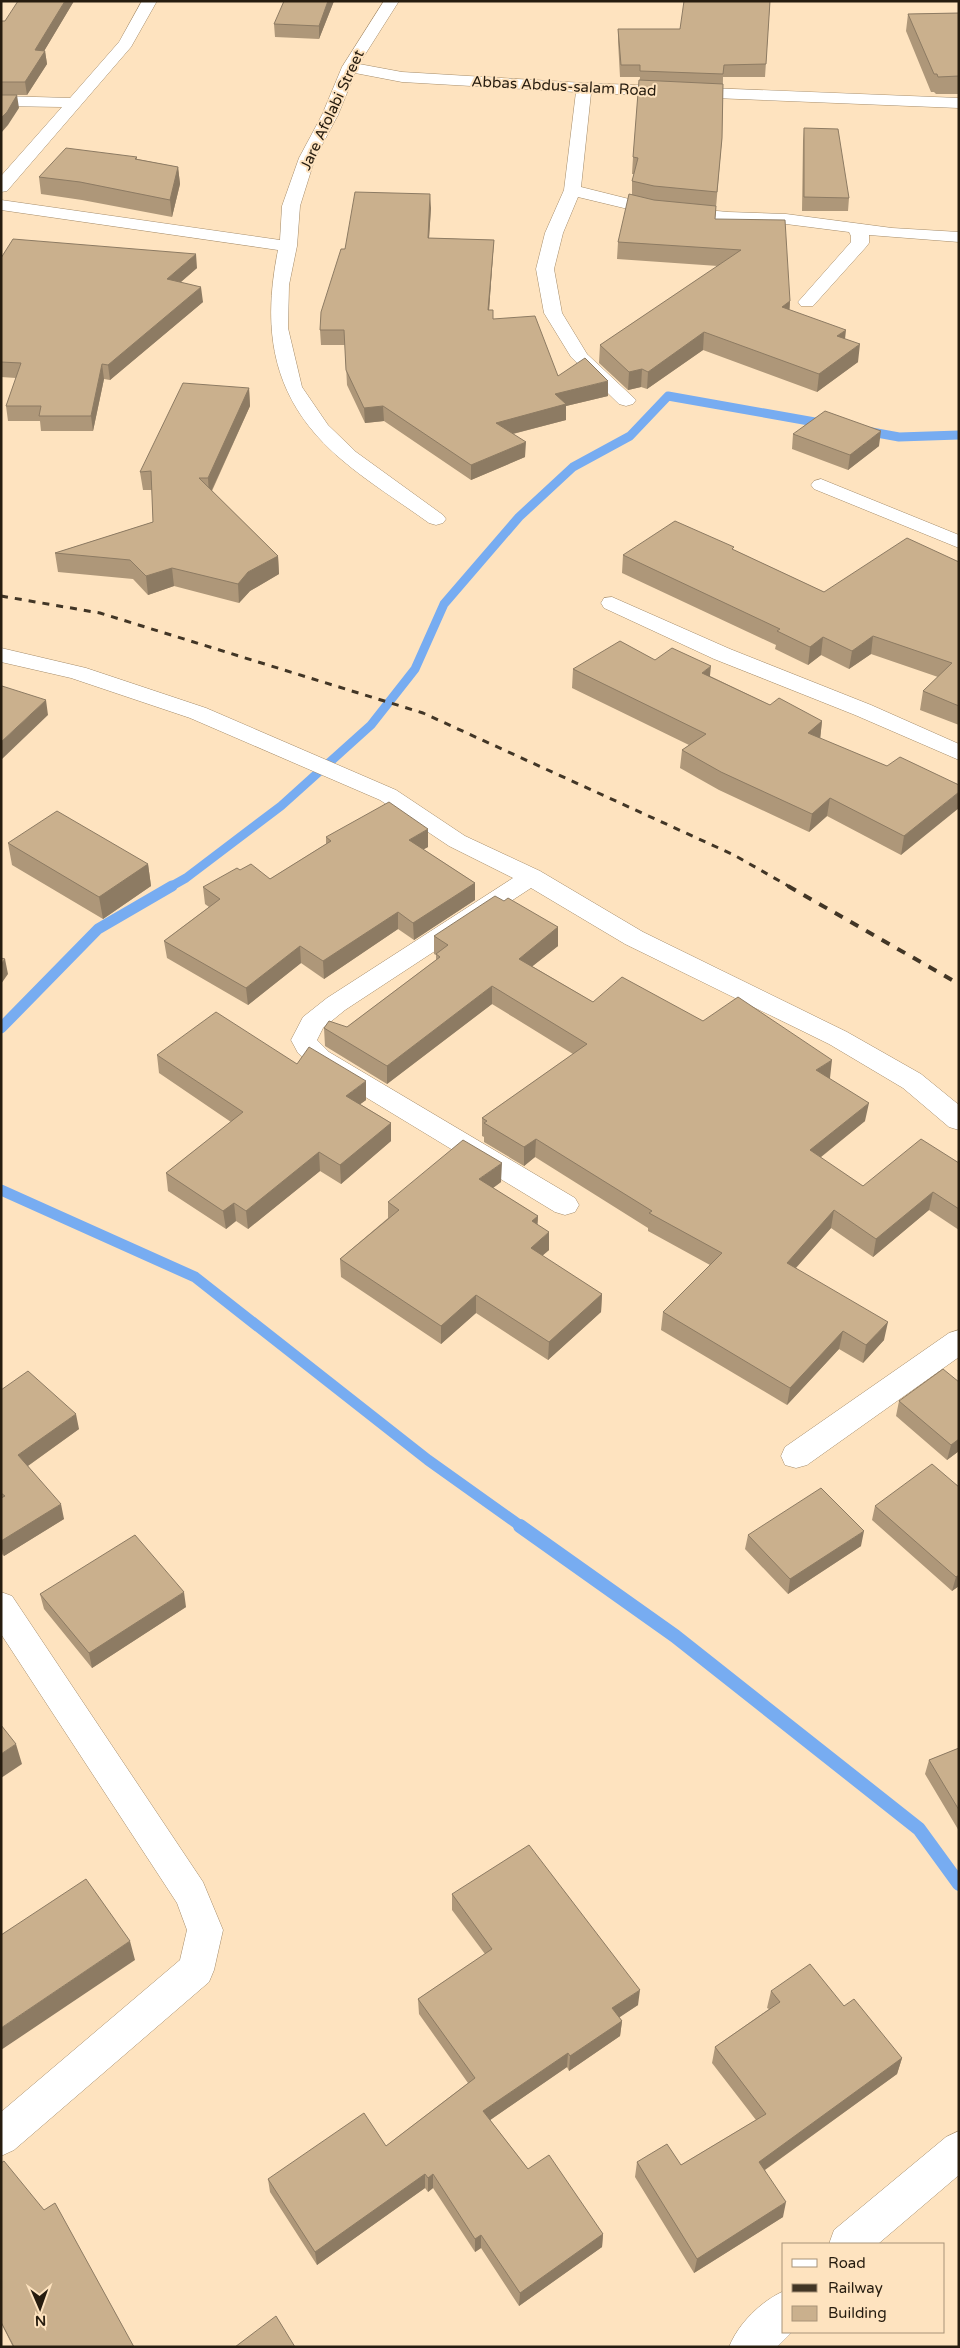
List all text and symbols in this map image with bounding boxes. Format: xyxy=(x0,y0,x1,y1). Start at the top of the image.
street label: Jare Afolabi Street xyxy=(296,47,368,173)
street label: Abbas Abdus-salam Road xyxy=(471,72,657,100)
legend xyxy=(782,2243,945,2333)
text: Road xyxy=(828,2254,866,2272)
text: Railway xyxy=(828,2279,883,2297)
north arrow xyxy=(15,2283,65,2333)
text: Building xyxy=(828,2304,887,2322)
text: N xyxy=(35,2312,46,2329)

